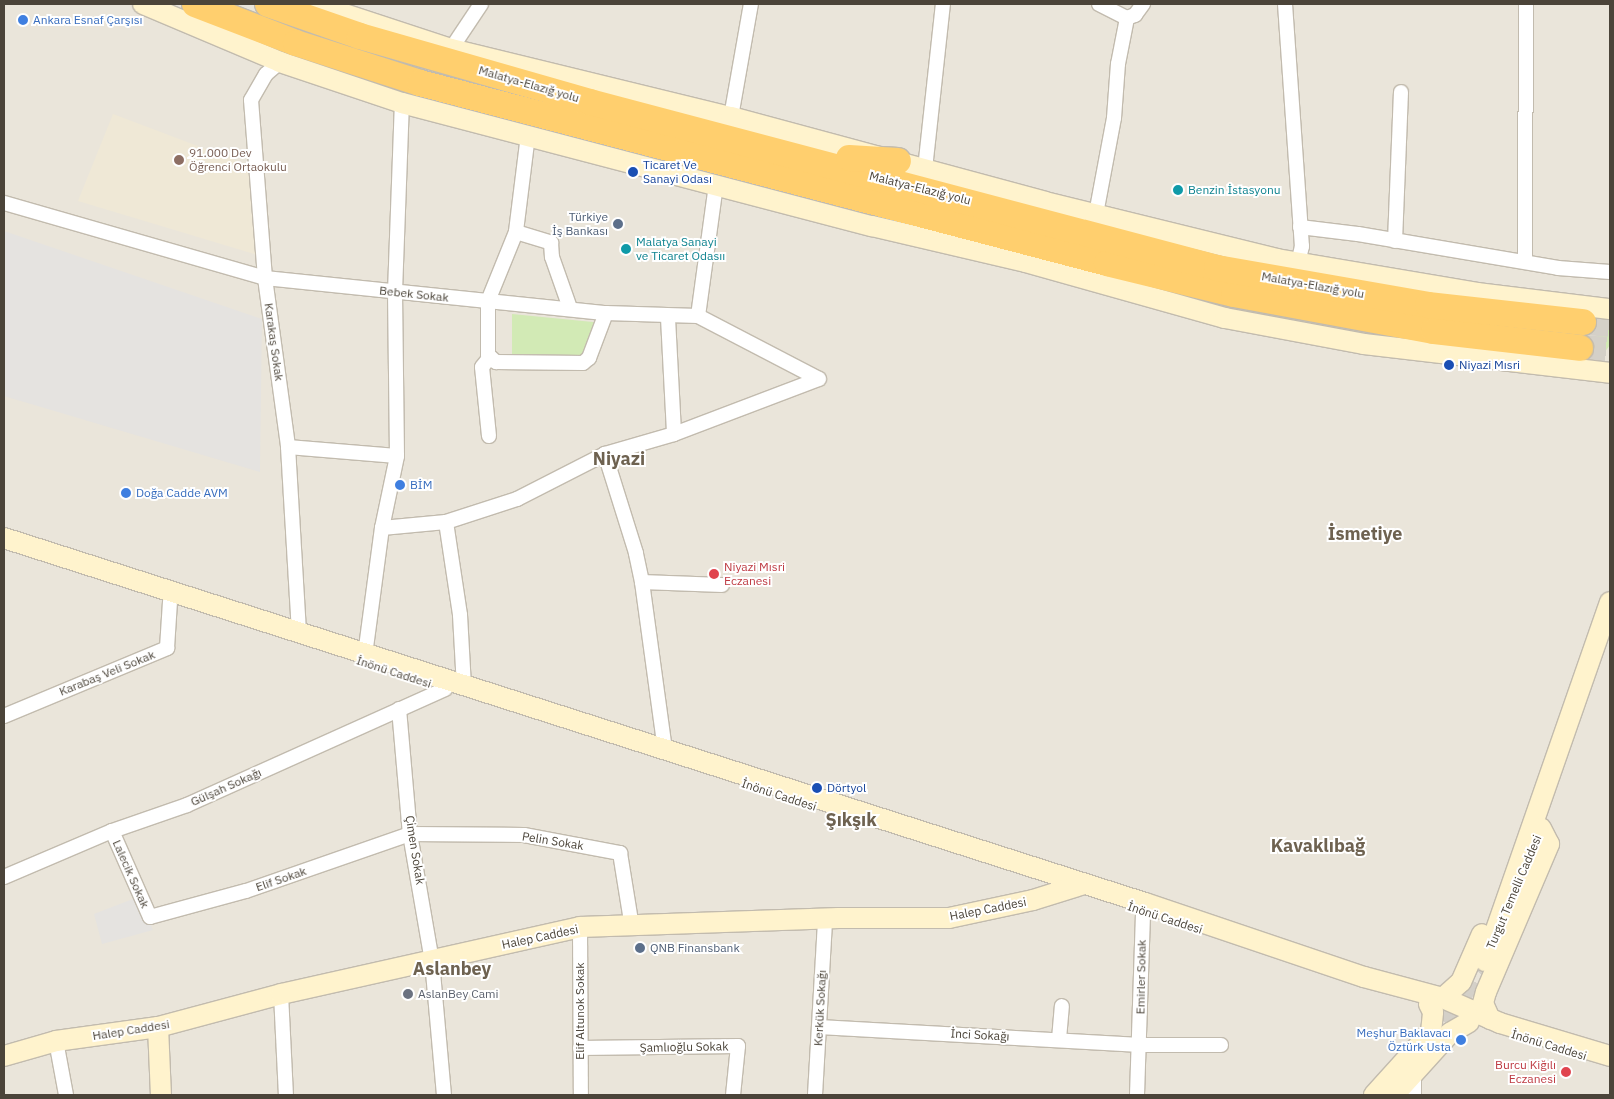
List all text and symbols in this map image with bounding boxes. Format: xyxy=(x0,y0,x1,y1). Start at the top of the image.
place label: Ankara Esnaf Çarşısı xyxy=(33,13,143,27)
marker: Ankara Esnaf Çarşısı xyxy=(17,14,29,26)
street label: Malatya-Elazığ yolu xyxy=(477,63,581,105)
place label: 91.000 Dev Öğrenci Ortaokulu xyxy=(189,146,287,174)
marker: 91.000 Dev Öğrenci Ortaokulu xyxy=(173,154,185,166)
place label: Ticaret Ve Sanayi Odası xyxy=(643,158,712,186)
marker: Ticaret Ve Sanayi Odası xyxy=(627,166,639,178)
street label: Malatya-Elazığ yolu xyxy=(868,168,972,208)
place label: Benzin İstasyonu xyxy=(1188,183,1281,197)
marker: Benzin İstasyonu xyxy=(1172,184,1184,196)
place label: Türkiye İş Bankası xyxy=(552,210,608,238)
marker: Türkiye İş Bankası xyxy=(612,218,624,230)
place label: Malatya Sanayi ve Ticaret Odasıı xyxy=(636,235,725,263)
marker: Malatya Sanayi ve Ticaret Odasıı xyxy=(620,243,632,255)
street label: Malatya-Elazığ yolu xyxy=(1260,269,1366,301)
street label: Bebek Sokak xyxy=(379,283,449,305)
street label: Karakaş Sokak xyxy=(261,302,287,382)
place label: Niyazi Mısri xyxy=(1459,358,1520,372)
marker: Niyazi Mısri xyxy=(1443,359,1455,371)
district label: Niyazi xyxy=(593,448,645,470)
place label: BİM xyxy=(410,478,432,492)
marker: BİM xyxy=(394,479,406,491)
place label: Doğa Cadde AVM xyxy=(136,486,228,500)
marker: Doğa Cadde AVM xyxy=(120,487,132,499)
district label: İsmetiye xyxy=(1328,523,1402,545)
place label: Niyazi Mısri Eczanesi xyxy=(724,560,785,588)
marker: Niyazi Mısri Eczanesi xyxy=(708,568,720,580)
street label: Karabaş Veli Sokak xyxy=(57,647,157,699)
street label: İnönü Caddesi xyxy=(355,653,433,691)
street label: Gülşah Sokağı xyxy=(188,765,264,809)
street label: İnönü Caddesi xyxy=(740,776,818,814)
place label: Dörtyol xyxy=(827,781,866,795)
marker: Dörtyol xyxy=(811,782,823,794)
district label: Şıkşık xyxy=(825,809,877,831)
street label: Çimen Sokak xyxy=(402,814,428,886)
street label: Pelin Sokak xyxy=(521,829,585,853)
street label: Turgut Temelli Caddesi xyxy=(1483,833,1545,951)
district label: Kavaklıbağ xyxy=(1271,835,1365,857)
street label: Lalecik Sokak xyxy=(110,838,152,910)
street label: Elif Sokak xyxy=(254,864,308,894)
street label: Halep Caddesi xyxy=(948,895,1028,923)
street label: İnönü Caddesi xyxy=(1126,899,1204,937)
street label: Halep Caddesi xyxy=(500,922,580,952)
street label: Emirler Sokak xyxy=(1133,940,1149,1014)
place label: QNB Finansbank xyxy=(650,941,740,955)
marker: QNB Finansbank xyxy=(634,942,646,954)
district label: Aslanbey xyxy=(413,958,491,980)
street label: Elif Altunok Sokak xyxy=(573,962,587,1060)
street label: Kerkük Sokağı xyxy=(811,970,829,1046)
place label: AslanBey Cami xyxy=(418,987,499,1001)
marker: AslanBey Cami xyxy=(402,988,414,1000)
street label: Halep Caddesi xyxy=(91,1017,171,1043)
street label: İnci Sokağı xyxy=(950,1026,1010,1044)
place label: Meşhur Baklavacı Öztürk Usta xyxy=(1357,1026,1451,1054)
street label: İnönü Caddesi xyxy=(1510,1027,1588,1063)
marker: Meşhur Baklavacı Öztürk Usta xyxy=(1455,1034,1467,1046)
street label: Şamlıoğlu Sokak xyxy=(639,1039,729,1055)
place label: Burcu Kiğılı Eczanesi xyxy=(1495,1058,1556,1086)
marker: Burcu Kiğılı Eczanesi xyxy=(1560,1066,1572,1078)

